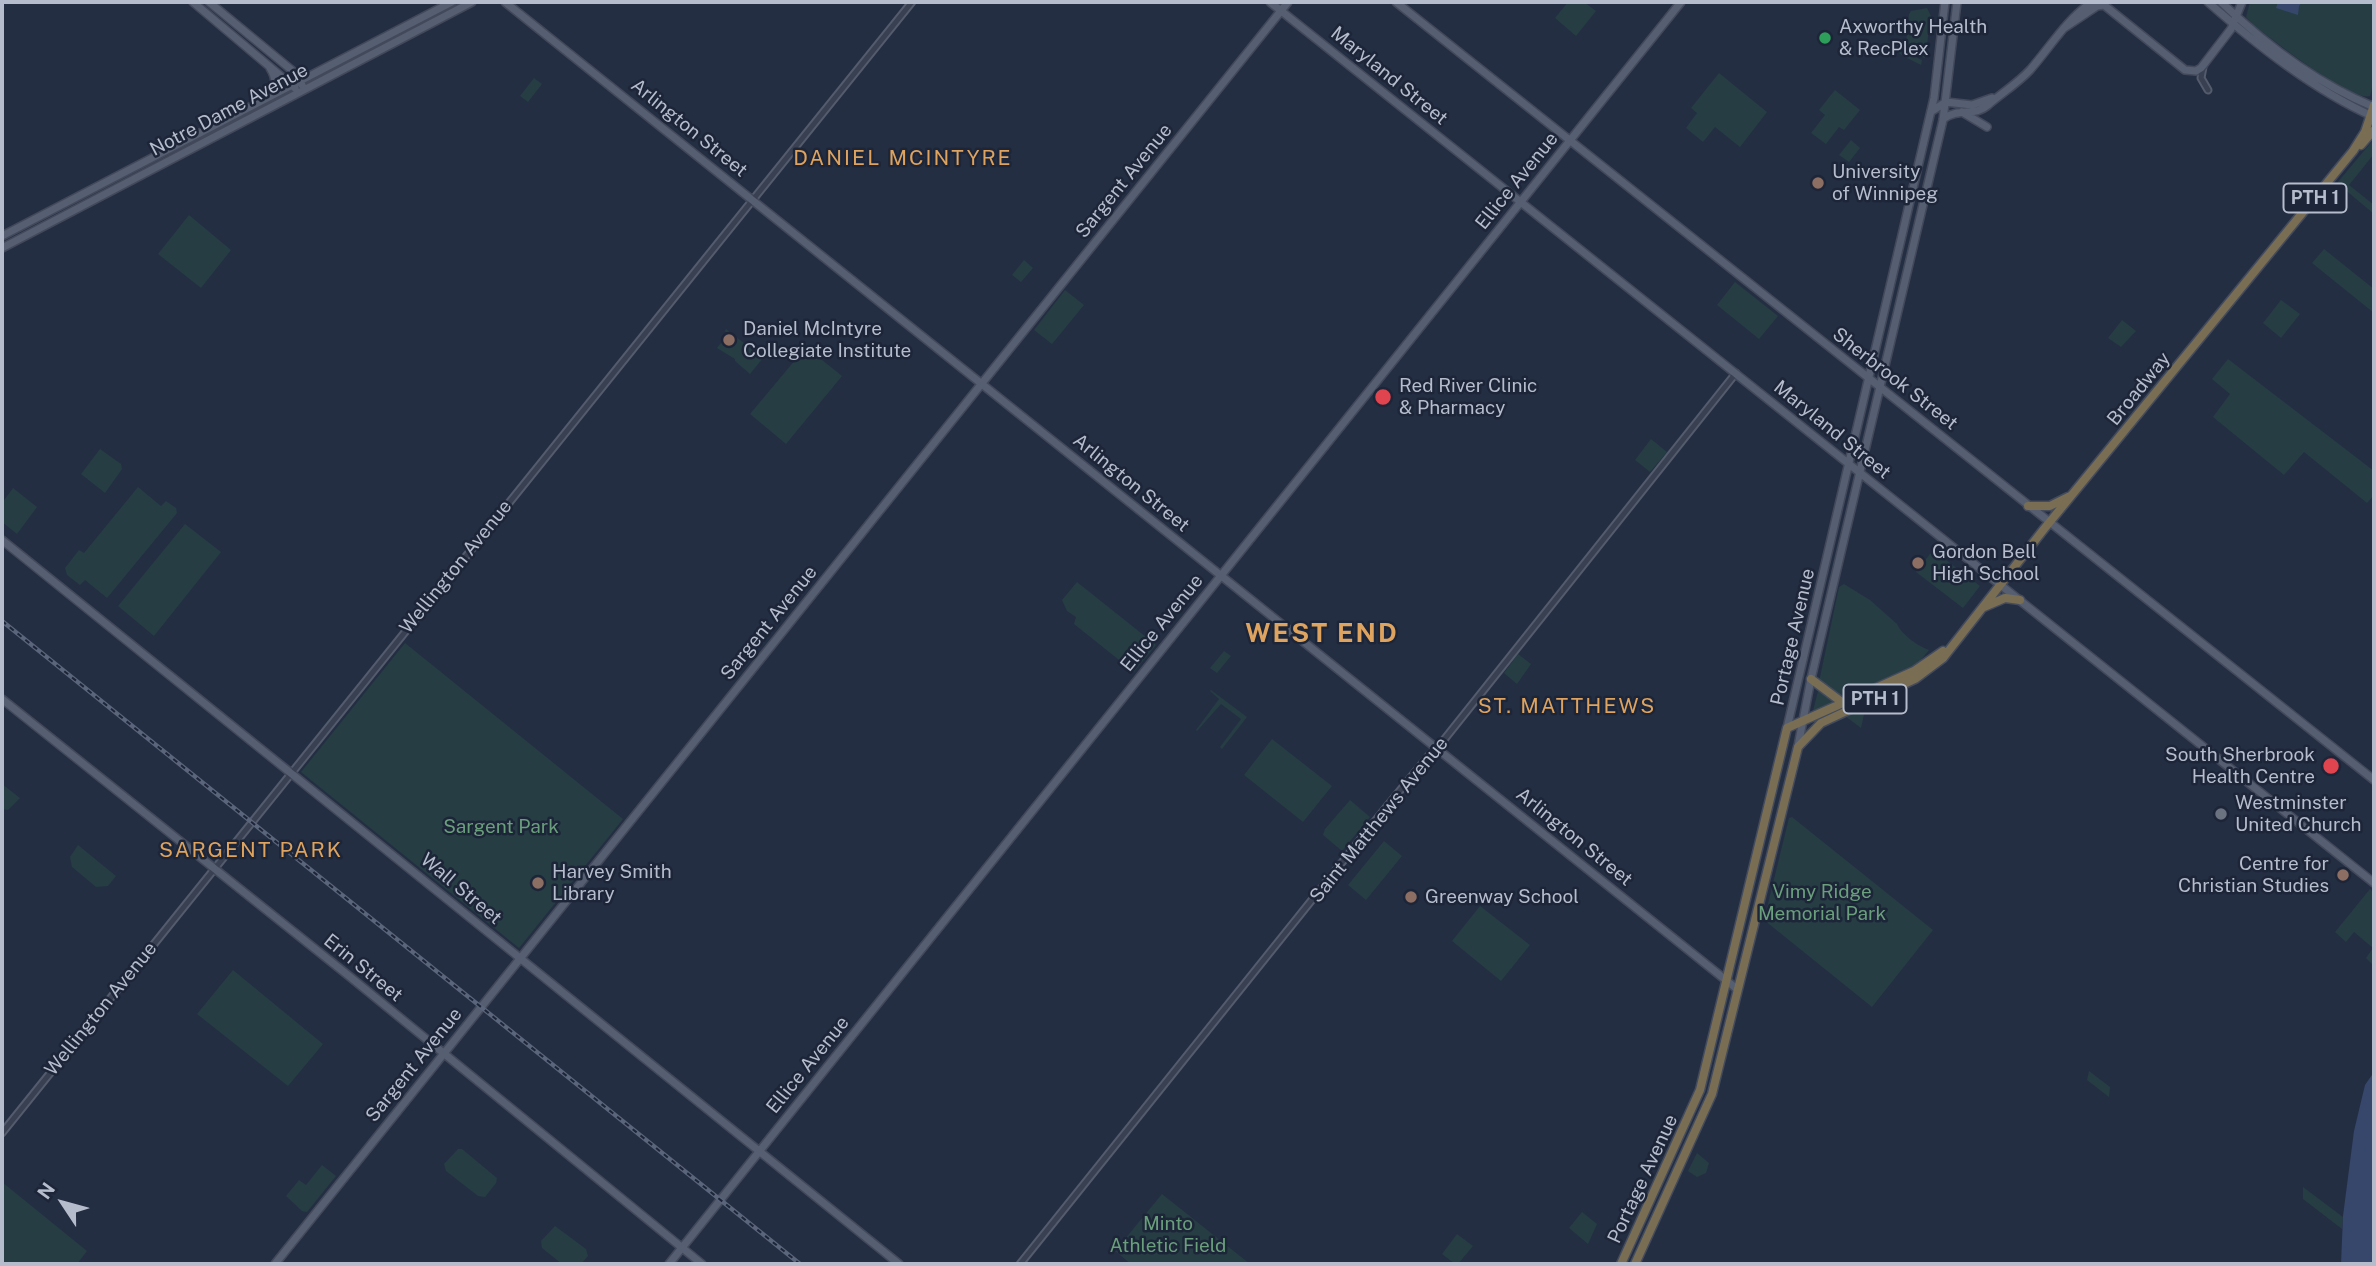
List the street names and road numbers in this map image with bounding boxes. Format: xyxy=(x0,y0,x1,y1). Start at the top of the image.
street label: Maryland Street xyxy=(1326,22,1452,130)
street label: Notre Dame Avenue xyxy=(146,59,312,161)
street label: Arlington Street xyxy=(626,74,752,182)
street label: Sargent Avenue xyxy=(1071,119,1177,243)
street label: Ellice Avenue xyxy=(1471,128,1563,234)
road number: PTH 1 xyxy=(2284,183,2346,212)
street label: Sherbrook Street xyxy=(1828,323,1962,435)
street label: Broadway xyxy=(2103,348,2175,430)
street label: Maryland Street xyxy=(1769,376,1895,484)
street label: Arlington Street xyxy=(1068,429,1194,537)
street label: Wellington Avenue xyxy=(395,495,517,639)
street label: Sargent Avenue xyxy=(716,561,822,685)
street label: Portage Avenue xyxy=(1766,566,1820,708)
street label: Ellice Avenue xyxy=(1116,570,1208,676)
road number: PTH 1 xyxy=(1843,684,1906,714)
street label: Saint Matthews Avenue xyxy=(1305,732,1453,908)
street label: Arlington Street xyxy=(1511,783,1637,891)
street label: Wall Street xyxy=(416,848,506,930)
street label: Erin Street xyxy=(319,929,407,1007)
street label: Wellington Avenue xyxy=(40,937,162,1081)
street label: Sargent Avenue xyxy=(361,1003,467,1127)
street label: Ellice Avenue xyxy=(762,1012,854,1118)
street label: Portage Avenue xyxy=(1603,1111,1683,1247)

